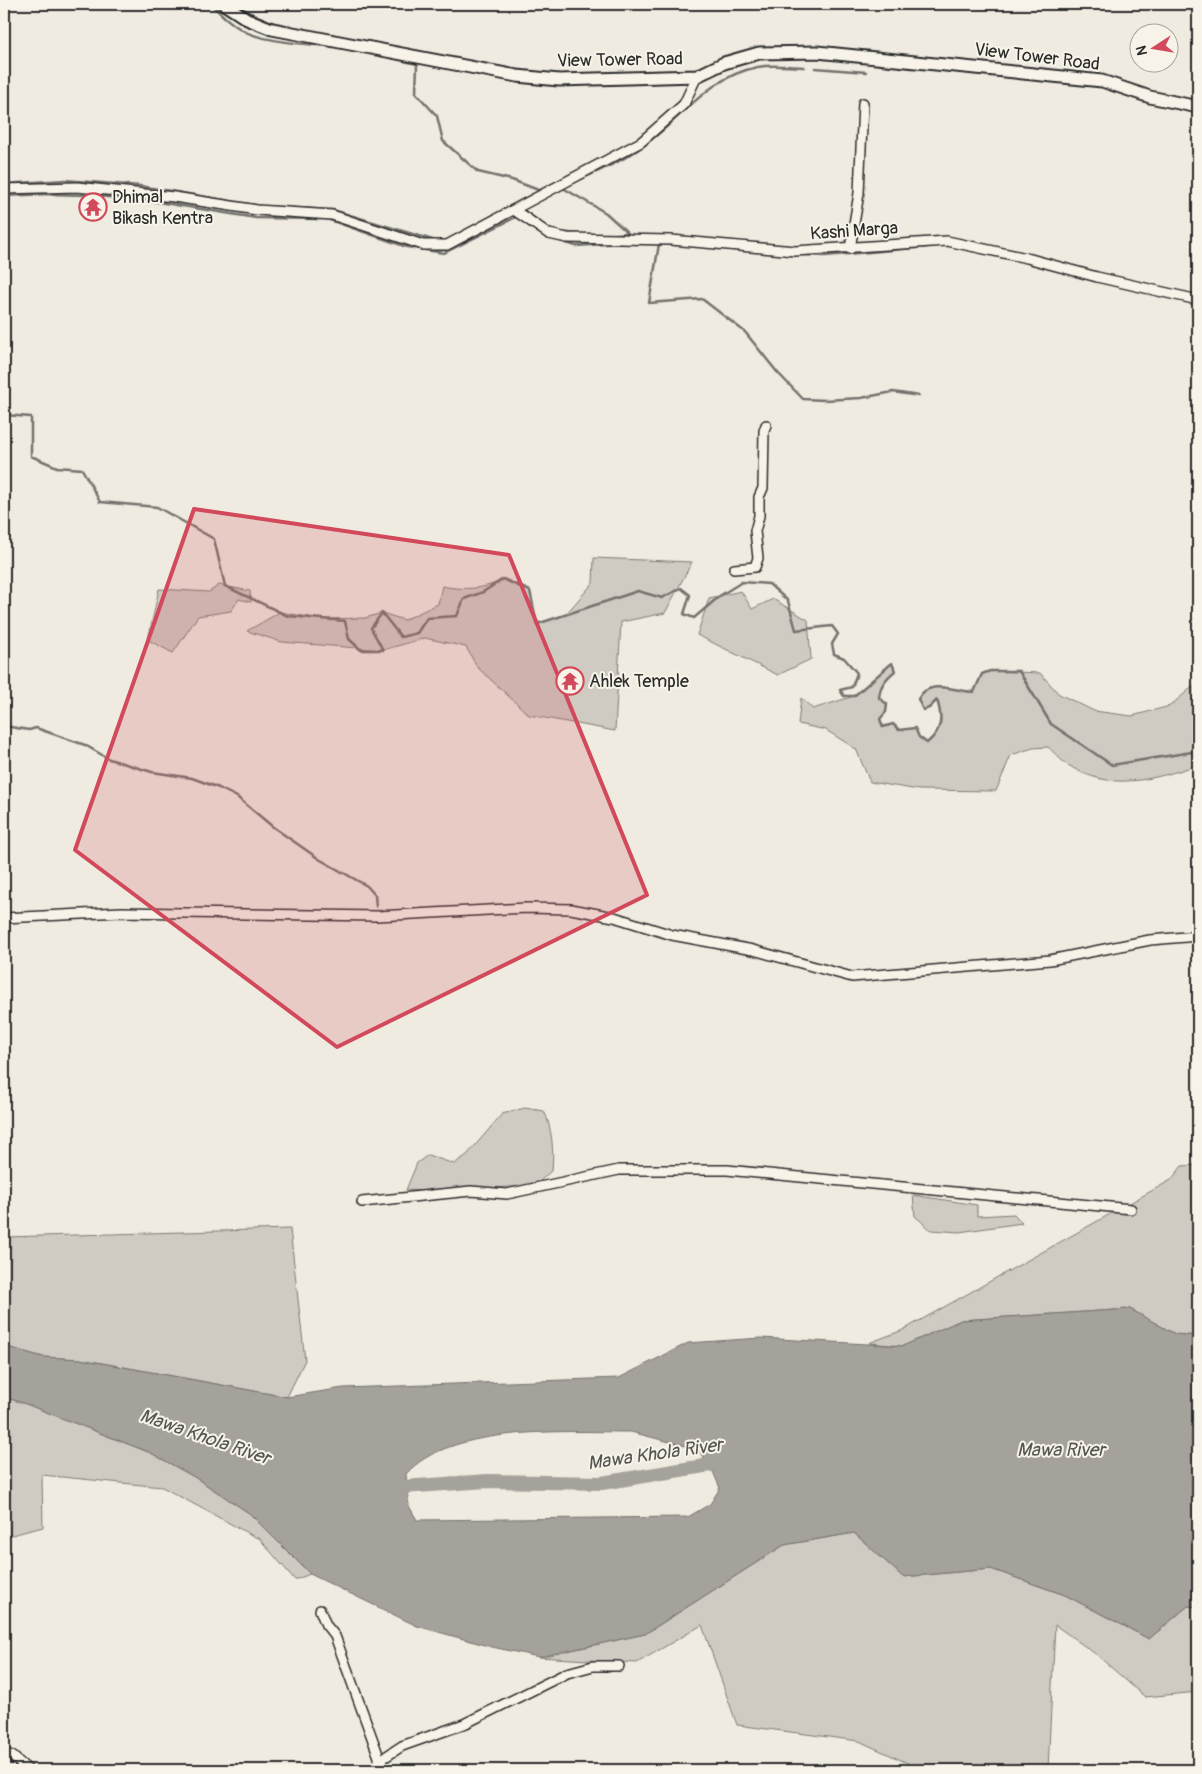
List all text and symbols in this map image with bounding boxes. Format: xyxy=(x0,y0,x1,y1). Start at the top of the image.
north arrow xyxy=(1130,22,1180,72)
street label: View Tower Road xyxy=(973,38,1101,76)
text: N xyxy=(1132,44,1151,57)
street label: View Tower Road xyxy=(557,47,683,73)
place label: Dhimal Bikash Kentra xyxy=(112,186,213,230)
temple icon: Dhimal Bikash Kentra xyxy=(78,192,108,222)
street label: Kashi Marga xyxy=(809,216,899,246)
temple icon: Ahlek Temple xyxy=(555,666,585,696)
place label: Ahlek Temple xyxy=(589,670,689,693)
water label: Mawa Khola River xyxy=(137,1404,275,1471)
water label: Mawa Khola River xyxy=(586,1432,726,1475)
water label: Mawa River xyxy=(1017,1438,1107,1462)

